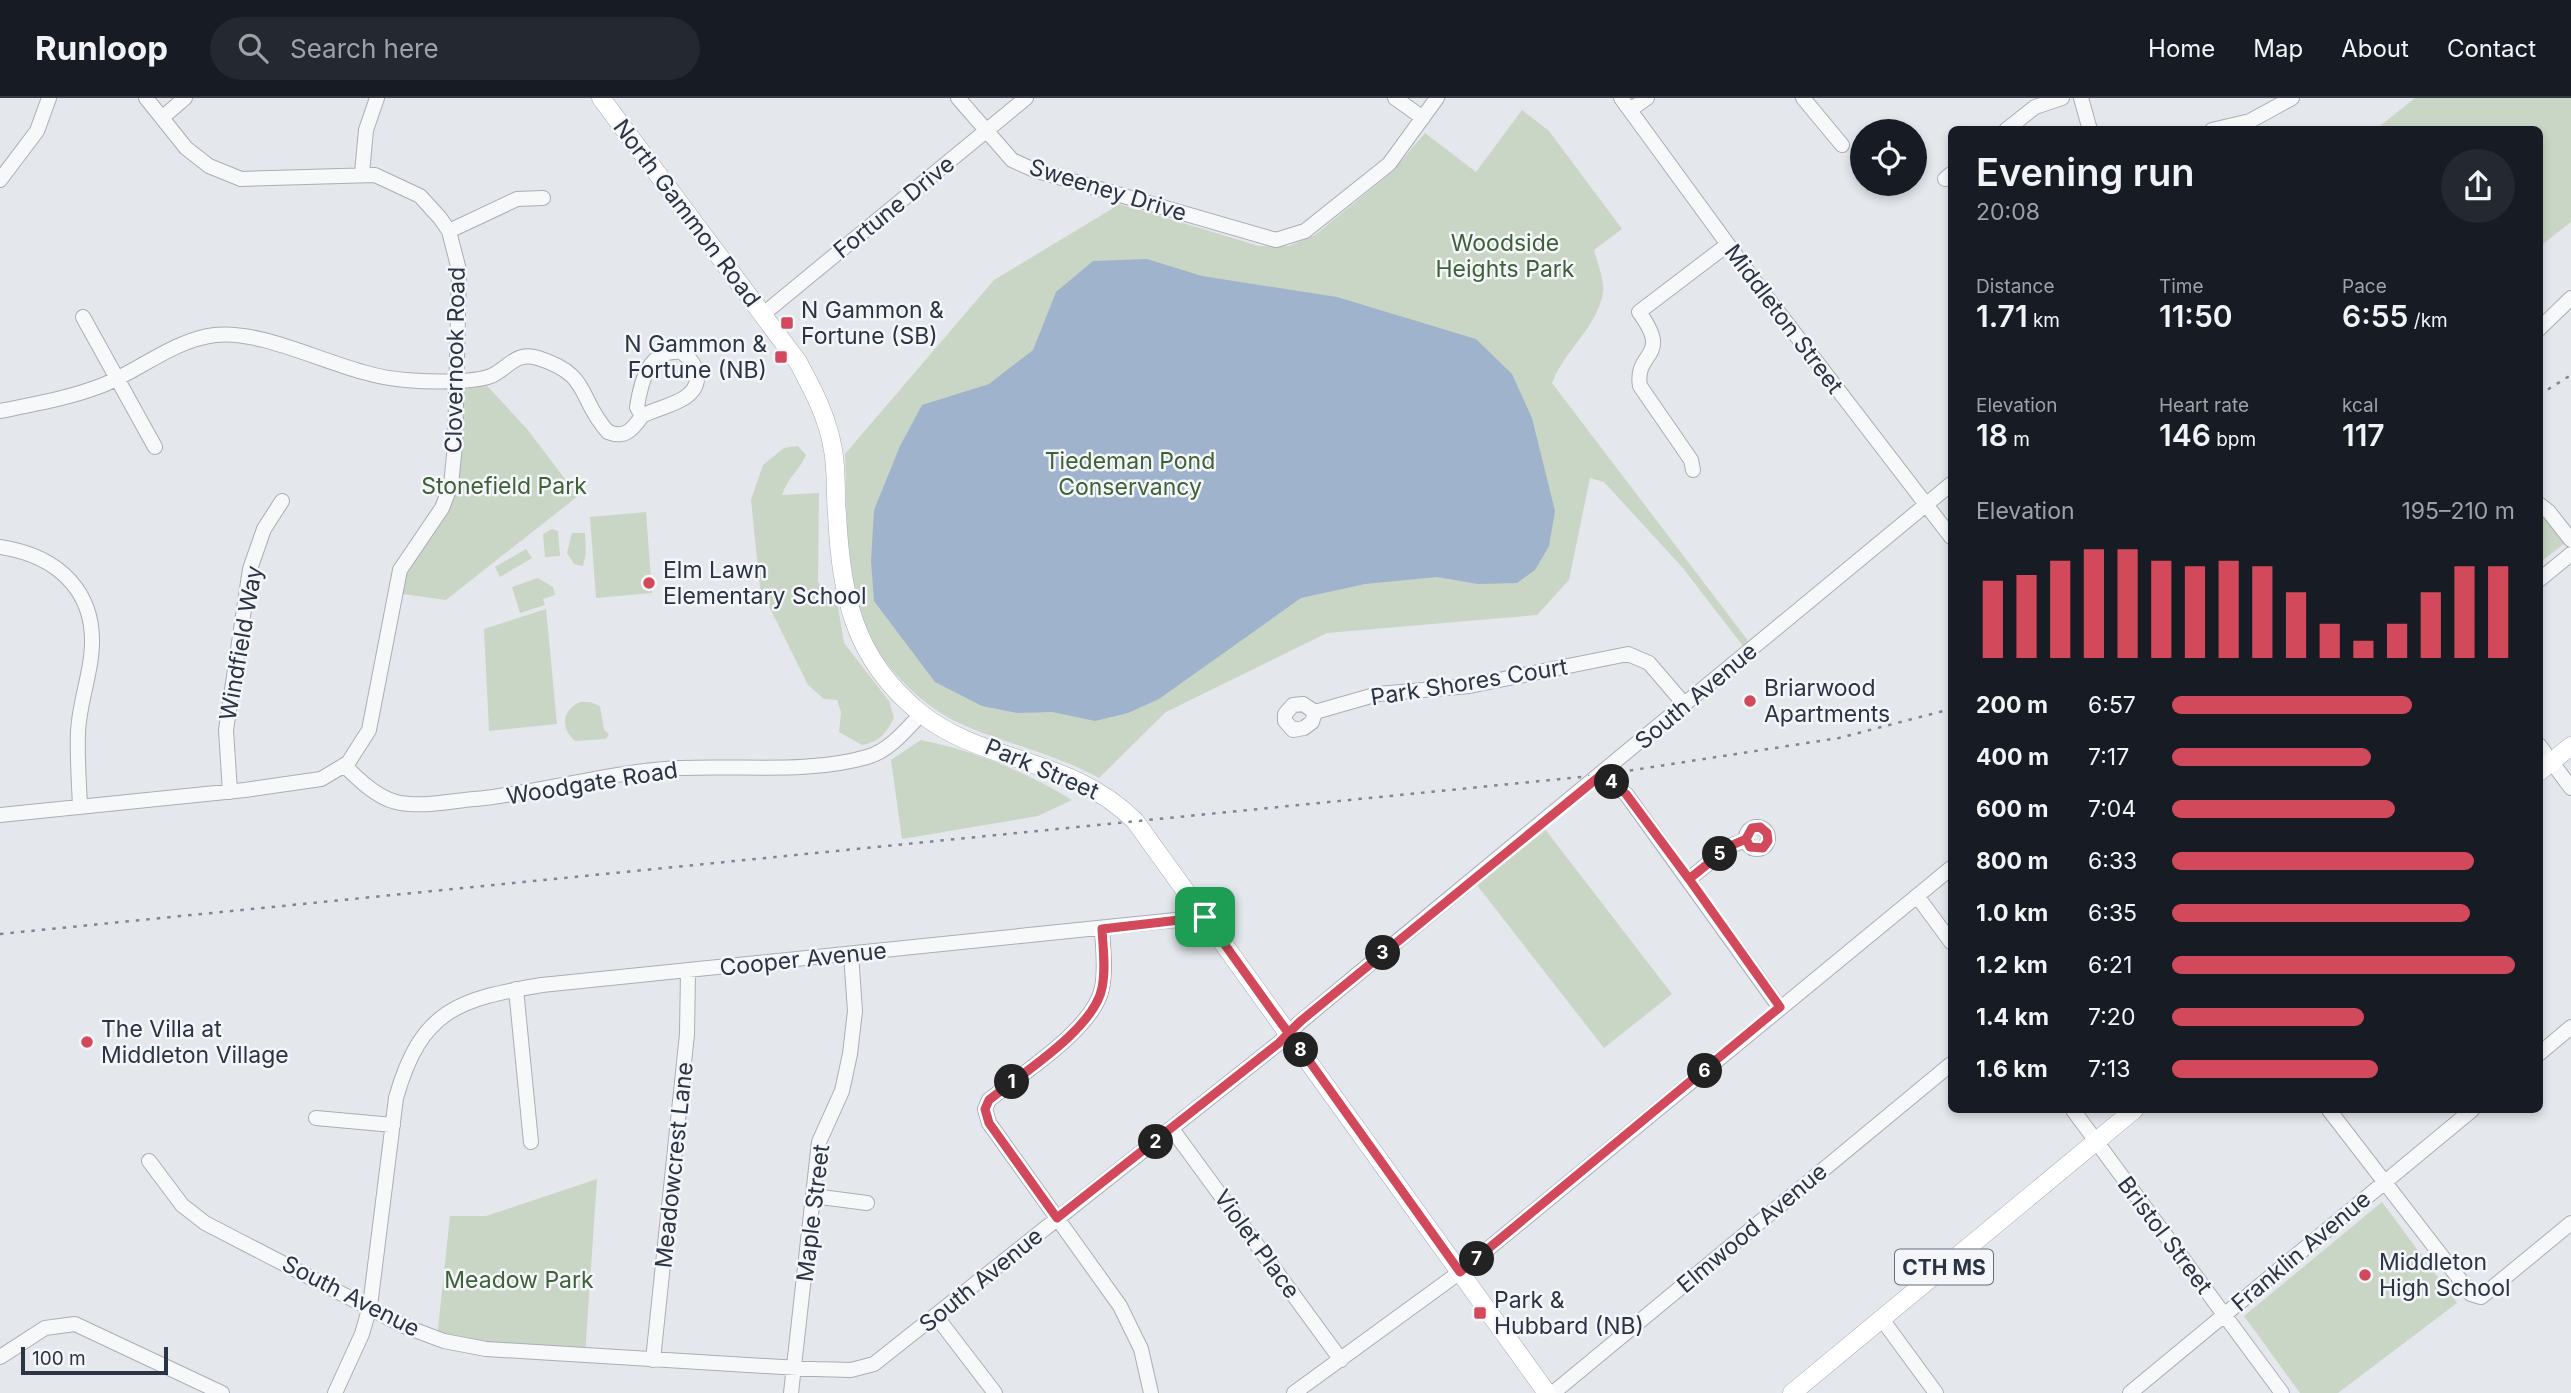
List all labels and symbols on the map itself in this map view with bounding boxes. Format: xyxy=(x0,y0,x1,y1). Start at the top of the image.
street label: North Gammon Road xyxy=(607,114,767,312)
street label: Fortune Drive xyxy=(828,150,960,264)
street label: Sweeney Drive xyxy=(1026,153,1190,227)
park label: Woodside Heights Park xyxy=(1436,229,1575,283)
street label: Middleton Street xyxy=(1719,239,1849,399)
street label: Clovernook Road xyxy=(439,267,471,453)
place label: N Gammon & Fortune (SB) xyxy=(801,296,944,350)
marker: N Gammon & Fortune (SB) xyxy=(779,315,795,331)
place label: N Gammon & Fortune (NB) xyxy=(624,330,767,384)
marker: N Gammon & Fortune (NB) xyxy=(773,349,789,365)
park label: Tiedeman Pond Conservancy xyxy=(1045,447,1215,501)
park label: Stonefield Park xyxy=(421,472,587,500)
place label: Elm Lawn Elementary School xyxy=(663,556,867,610)
street label: Windfield Way xyxy=(214,563,268,723)
marker: Elm Lawn Elementary School xyxy=(641,575,657,591)
street label: South Avenue xyxy=(1629,637,1763,755)
street label: Park Shores Court xyxy=(1369,653,1570,711)
place label: Briarwood Apartments xyxy=(1764,674,1890,728)
marker: Briarwood Apartments xyxy=(1742,693,1758,709)
street label: Park Street xyxy=(981,733,1103,806)
street label: Woodgate Road xyxy=(504,756,680,810)
pin: 4 xyxy=(1594,764,1630,800)
pin: 5 xyxy=(1702,836,1738,872)
pin xyxy=(1175,887,1235,947)
street label: Cooper Avenue xyxy=(718,936,888,982)
pin: 3 xyxy=(1366,936,1400,970)
place label: The Villa at Middleton Village xyxy=(101,1015,289,1069)
pin: 8 xyxy=(1284,1032,1318,1068)
marker: The Villa at Middleton Village xyxy=(79,1034,95,1050)
pin: 6 xyxy=(1688,1054,1722,1088)
street label: Meadowcrest Lane xyxy=(649,1061,699,1269)
pin: 1 xyxy=(995,1065,1030,1100)
pin: 2 xyxy=(1138,1124,1174,1160)
street label: Maple Street xyxy=(791,1142,835,1283)
street label: Elmwood Avenue xyxy=(1671,1157,1833,1299)
street label: Bristol Street xyxy=(2112,1171,2219,1300)
street label: Violet Place xyxy=(1208,1184,1306,1304)
street label: Franklin Avenue xyxy=(2226,1185,2376,1317)
street label: South Avenue xyxy=(914,1222,1048,1338)
pin: 7 xyxy=(1460,1242,1494,1276)
place label: Middleton High School xyxy=(2379,1248,2511,1302)
street label: South Avenue xyxy=(278,1249,424,1343)
road number: CTH MS xyxy=(1895,1250,1993,1284)
park label: Meadow Park xyxy=(444,1266,594,1294)
marker: Middleton High School xyxy=(2357,1267,2373,1283)
place label: Park & Hubbard (NB) xyxy=(1494,1286,1644,1340)
marker: Park & Hubbard (NB) xyxy=(1472,1305,1488,1321)
scale bar xyxy=(21,1344,168,1376)

